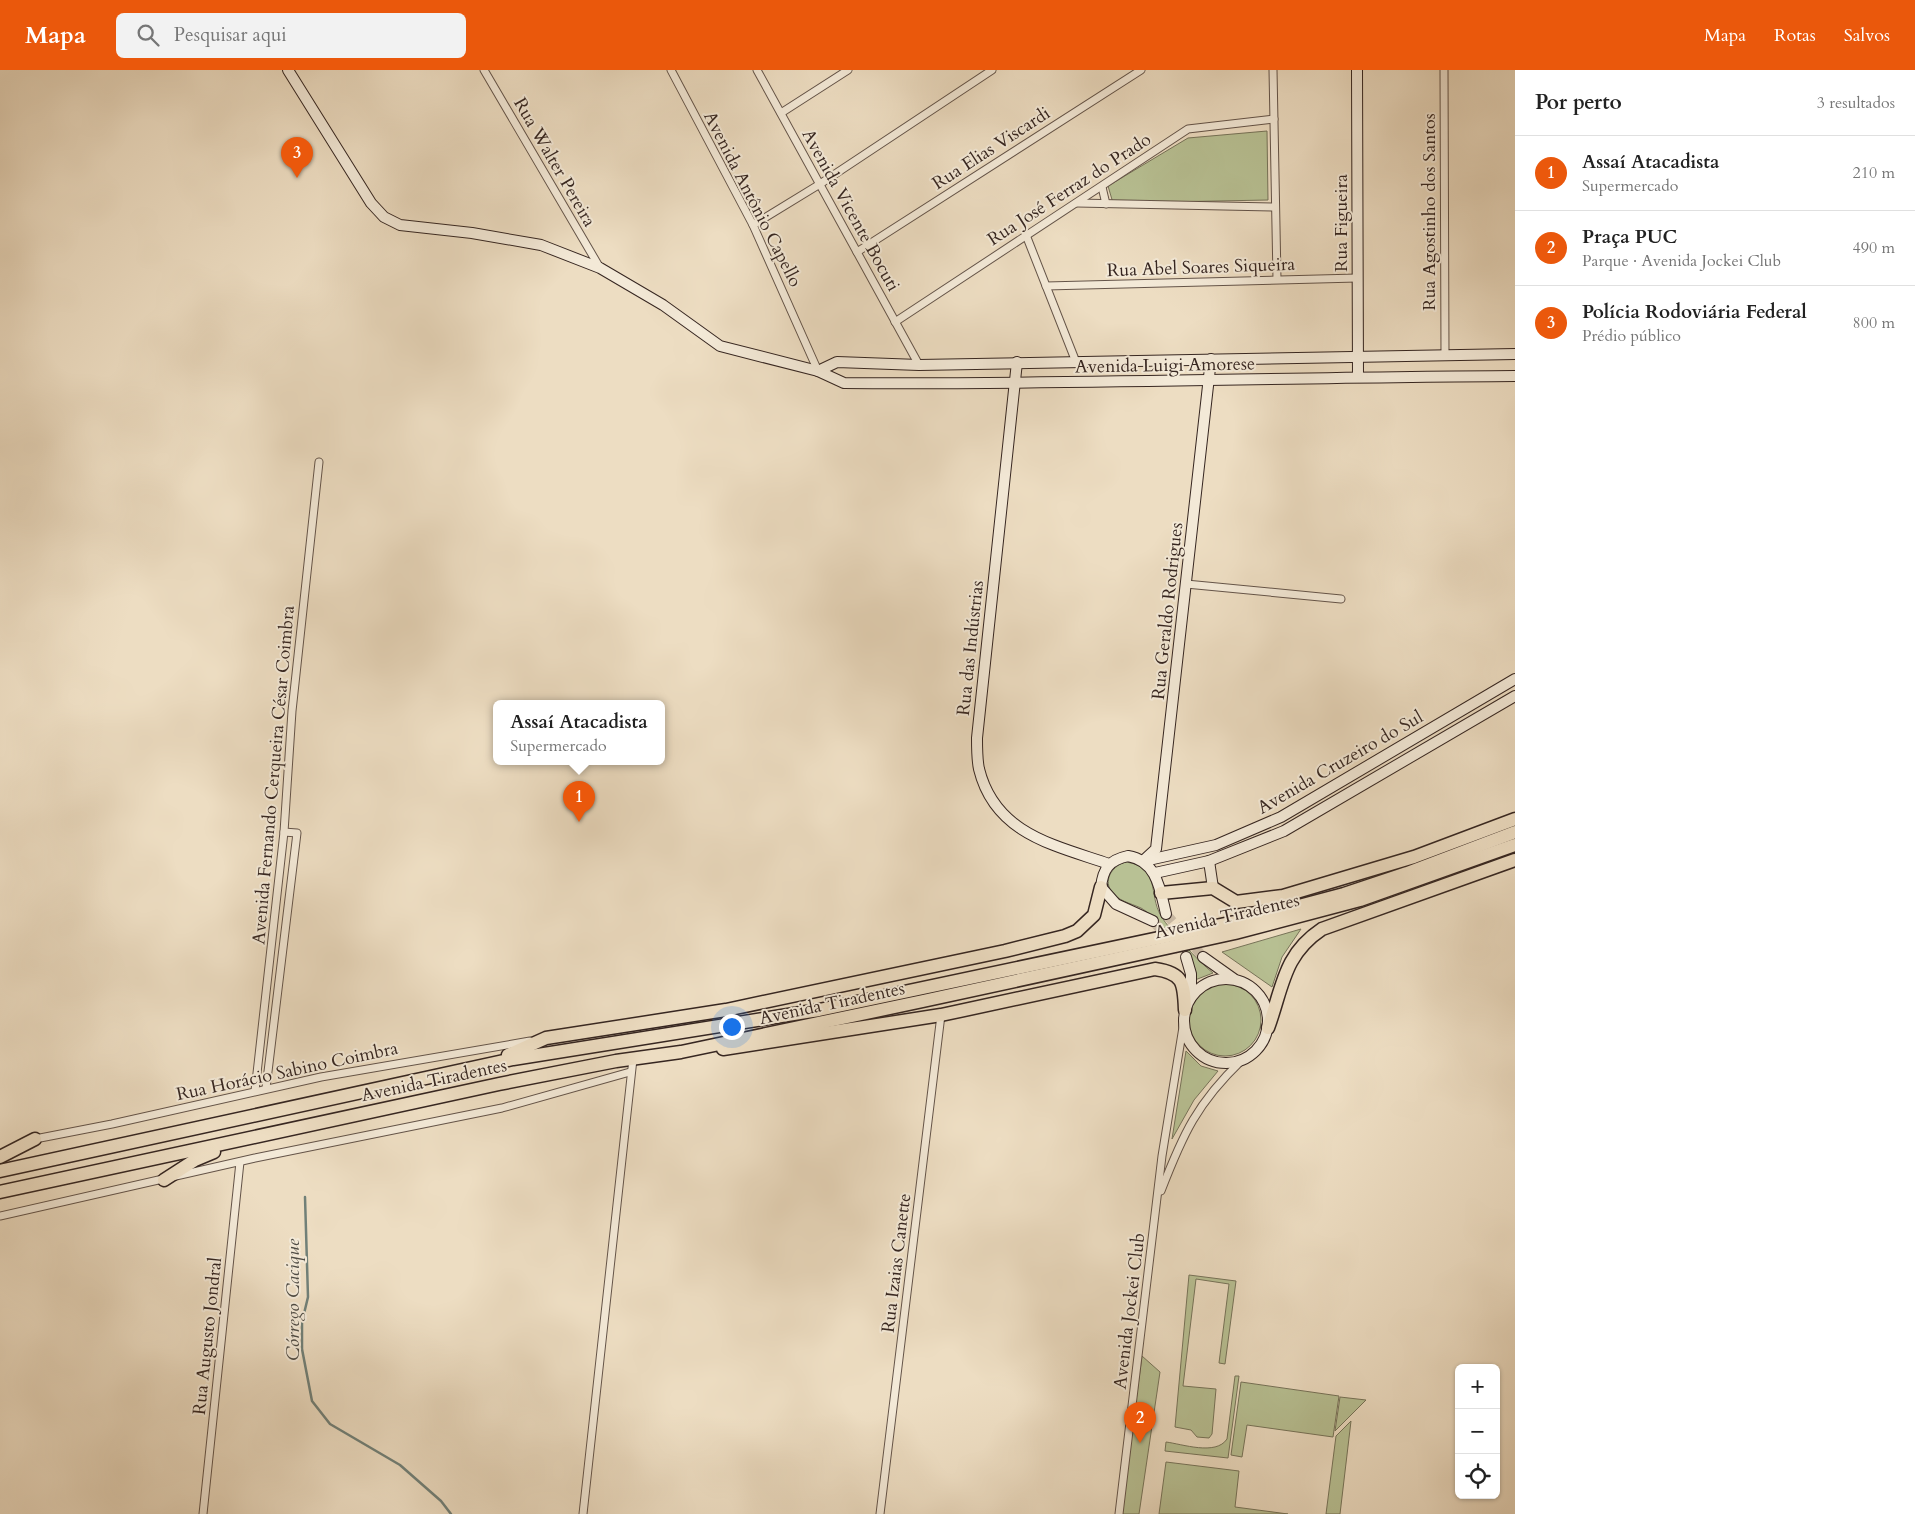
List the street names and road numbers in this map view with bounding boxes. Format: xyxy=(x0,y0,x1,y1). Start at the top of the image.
street label: Rua Walter Pereira xyxy=(507,93,602,232)
street label: Rua Elias Viscardi xyxy=(927,101,1055,196)
street label: Avenida Antônio Capello xyxy=(697,107,808,292)
street label: Rua Agostinho dos Santos xyxy=(1417,113,1442,311)
street label: Avenida Vicente Bocuti xyxy=(796,125,906,296)
street label: Rua José Ferraz do Prado xyxy=(983,127,1156,252)
street label: Rua Figueira xyxy=(1329,174,1354,272)
street label: Rua Abel Soares Siqueira xyxy=(1106,252,1296,283)
street label: Avenida Luigi Amorese xyxy=(1075,351,1255,380)
street label: Rua Geraldo Rodrigues xyxy=(1146,521,1189,701)
street label: Rua das Indústrias xyxy=(951,579,990,717)
street label: Avenida Fernando Cerqueira César Coimbra xyxy=(246,604,301,946)
street label: Avenida Cruzeiro do Sul xyxy=(1253,704,1428,820)
street label: Avenida Tiradentes xyxy=(1152,888,1302,945)
street label: Avenida Tiradentes xyxy=(757,976,907,1031)
street label: Rua Horácio Sabino Coimbra xyxy=(174,1036,400,1107)
street label: Avenida Tiradentes xyxy=(359,1053,509,1108)
street label: Rua Izaias Canette xyxy=(876,1192,917,1334)
street label: Avenida Jockei Club xyxy=(1108,1232,1151,1391)
street label: Rua Augusto Jondral xyxy=(187,1256,228,1416)

